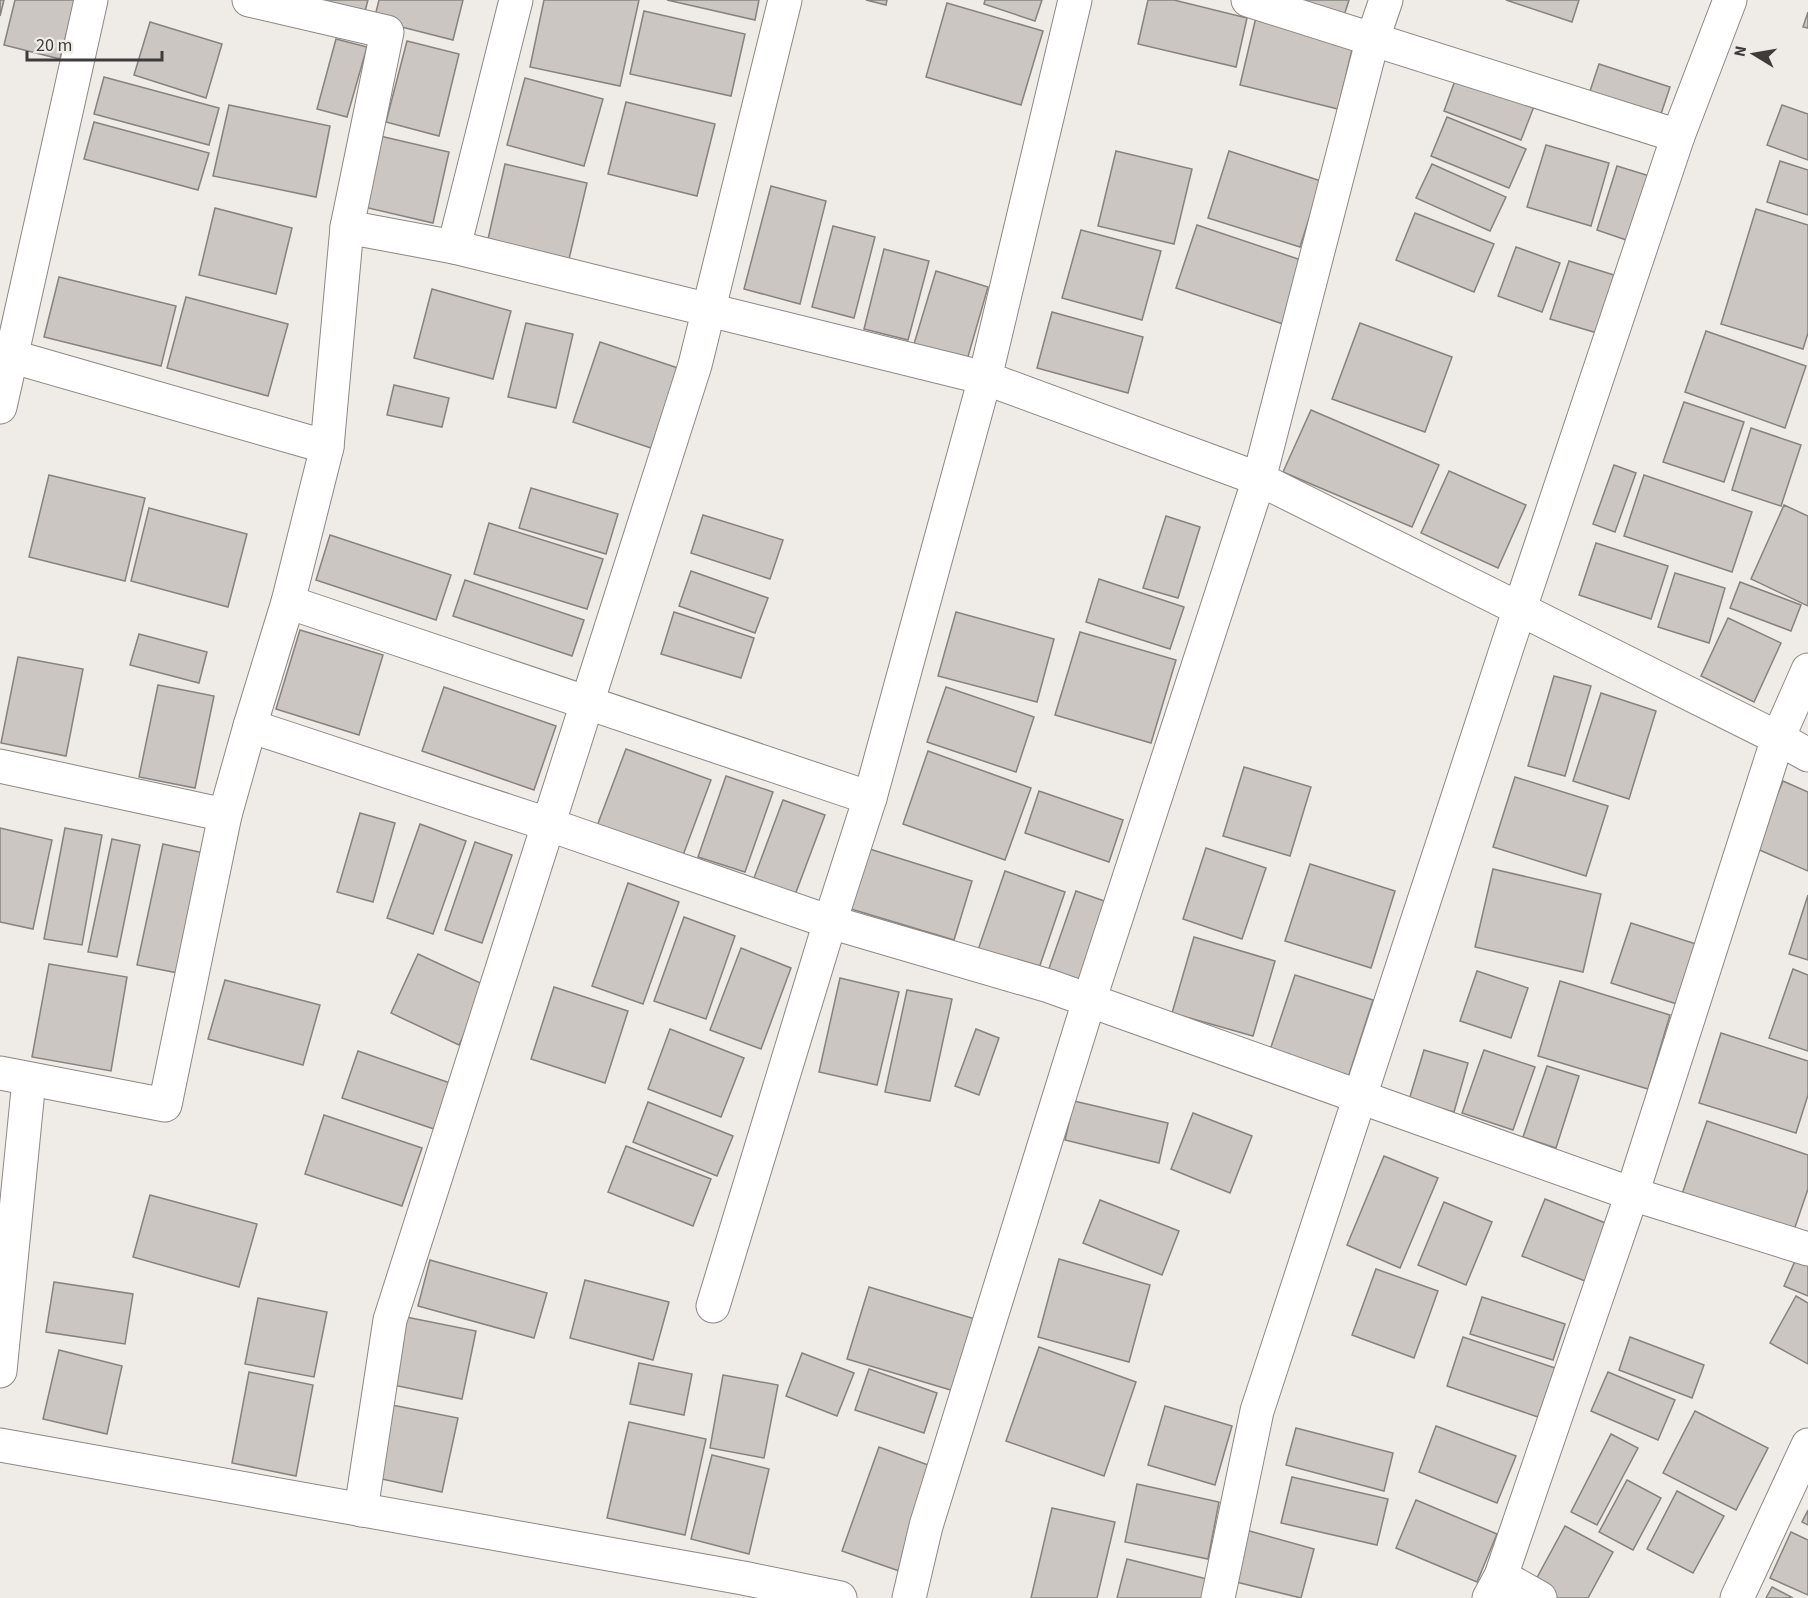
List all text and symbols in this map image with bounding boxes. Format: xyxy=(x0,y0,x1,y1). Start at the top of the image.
scale bar xyxy=(27,24,162,62)
north arrow xyxy=(1724,24,1784,84)
text: 20 m xyxy=(36,33,72,58)
text: N xyxy=(1728,44,1752,59)

